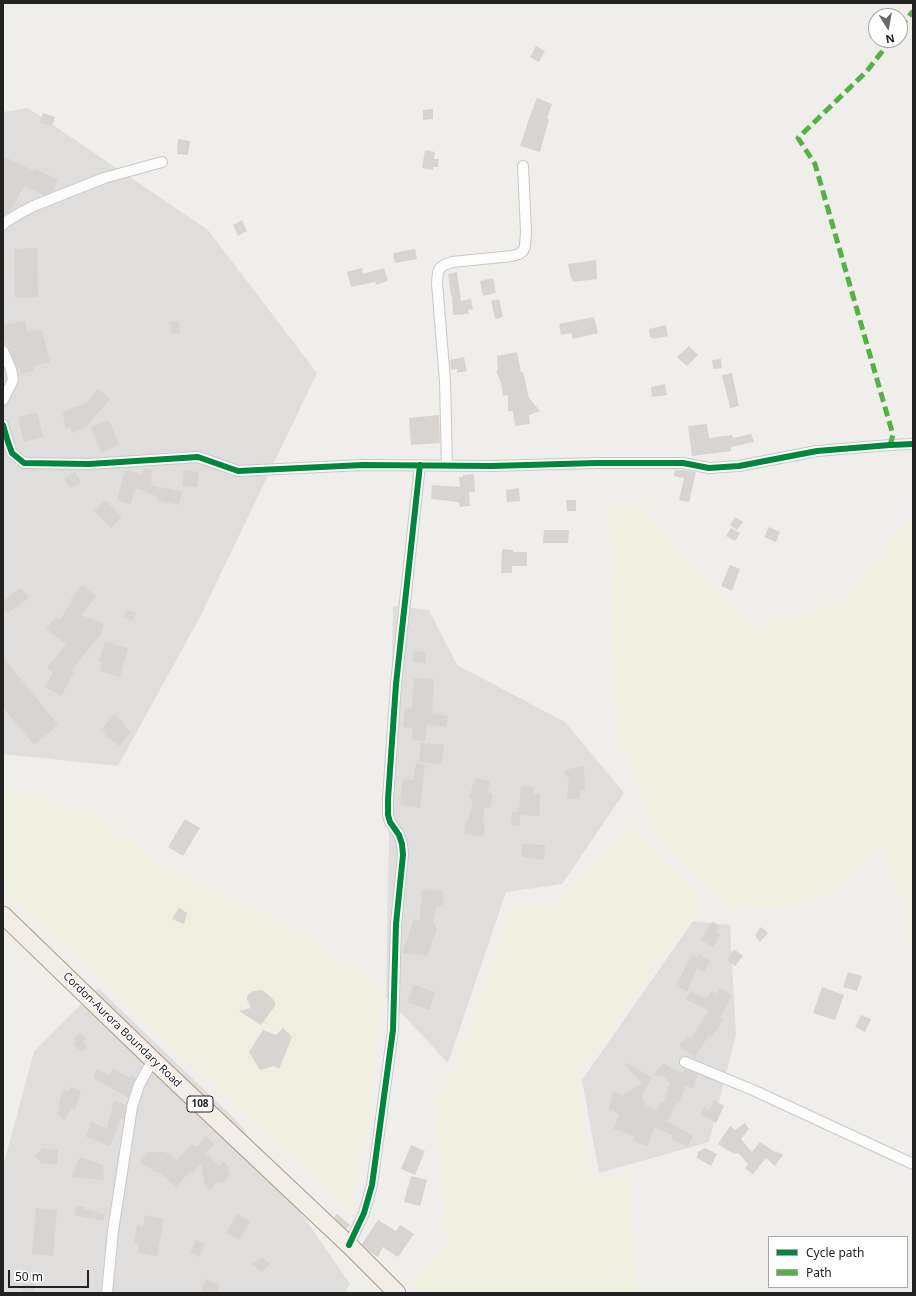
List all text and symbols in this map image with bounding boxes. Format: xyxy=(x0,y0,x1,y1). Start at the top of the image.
north arrow xyxy=(868,8,908,48)
text: N xyxy=(884,31,896,48)
street label: Cordon-Aurora Boundary Road xyxy=(60,970,184,1090)
road number: 108 xyxy=(187,1096,213,1112)
legend xyxy=(768,1236,908,1288)
text: Cycle path xyxy=(806,1244,864,1261)
scale bar xyxy=(10,1262,91,1288)
text: Path xyxy=(806,1264,832,1281)
text: 50 m xyxy=(15,1268,43,1285)

